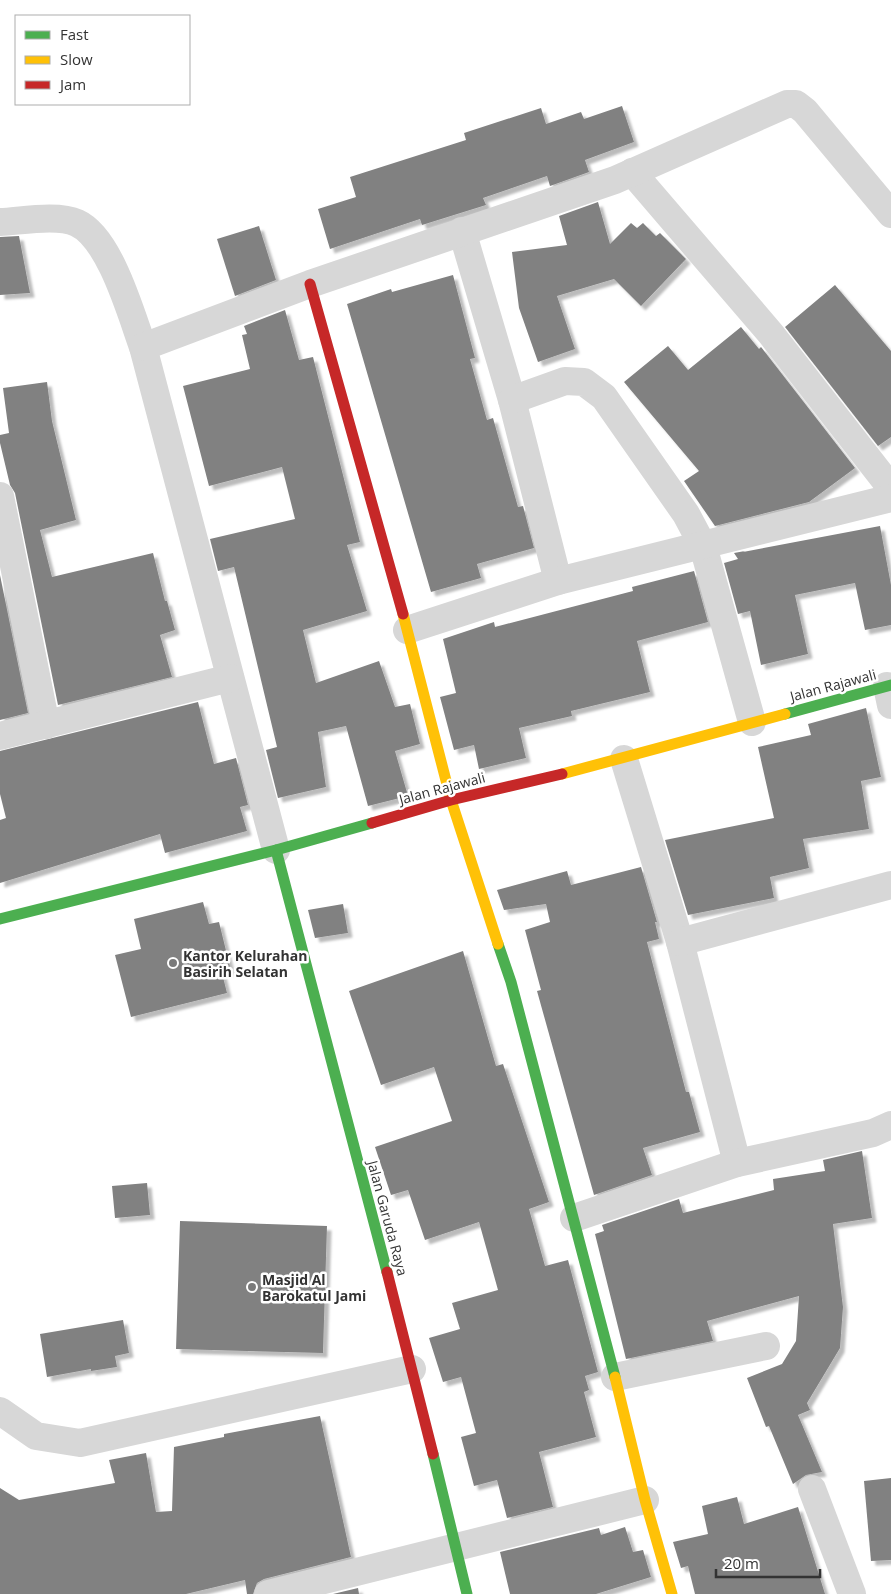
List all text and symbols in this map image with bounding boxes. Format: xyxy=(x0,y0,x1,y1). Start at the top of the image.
legend xyxy=(15,15,190,105)
text: Fast xyxy=(60,24,89,44)
text: Slow xyxy=(60,49,93,69)
text: Jam xyxy=(58,74,86,94)
street label: Jalan Rajawali xyxy=(786,664,878,706)
street label: Jalan Rajawali xyxy=(395,767,487,809)
place label: Kantor Kelurahan Basirih Selatan xyxy=(183,946,307,981)
marker: Kantor Kelurahan Basirih Selatan xyxy=(167,957,179,969)
street label: Jalan Garuda Raya xyxy=(363,1156,413,1278)
place label: Masjid Al Barokatul Jami xyxy=(262,1270,366,1305)
marker: Masjid Al Barokatul Jami xyxy=(246,1281,258,1293)
scale bar xyxy=(716,1546,820,1578)
text: 20 m xyxy=(724,1553,759,1573)

